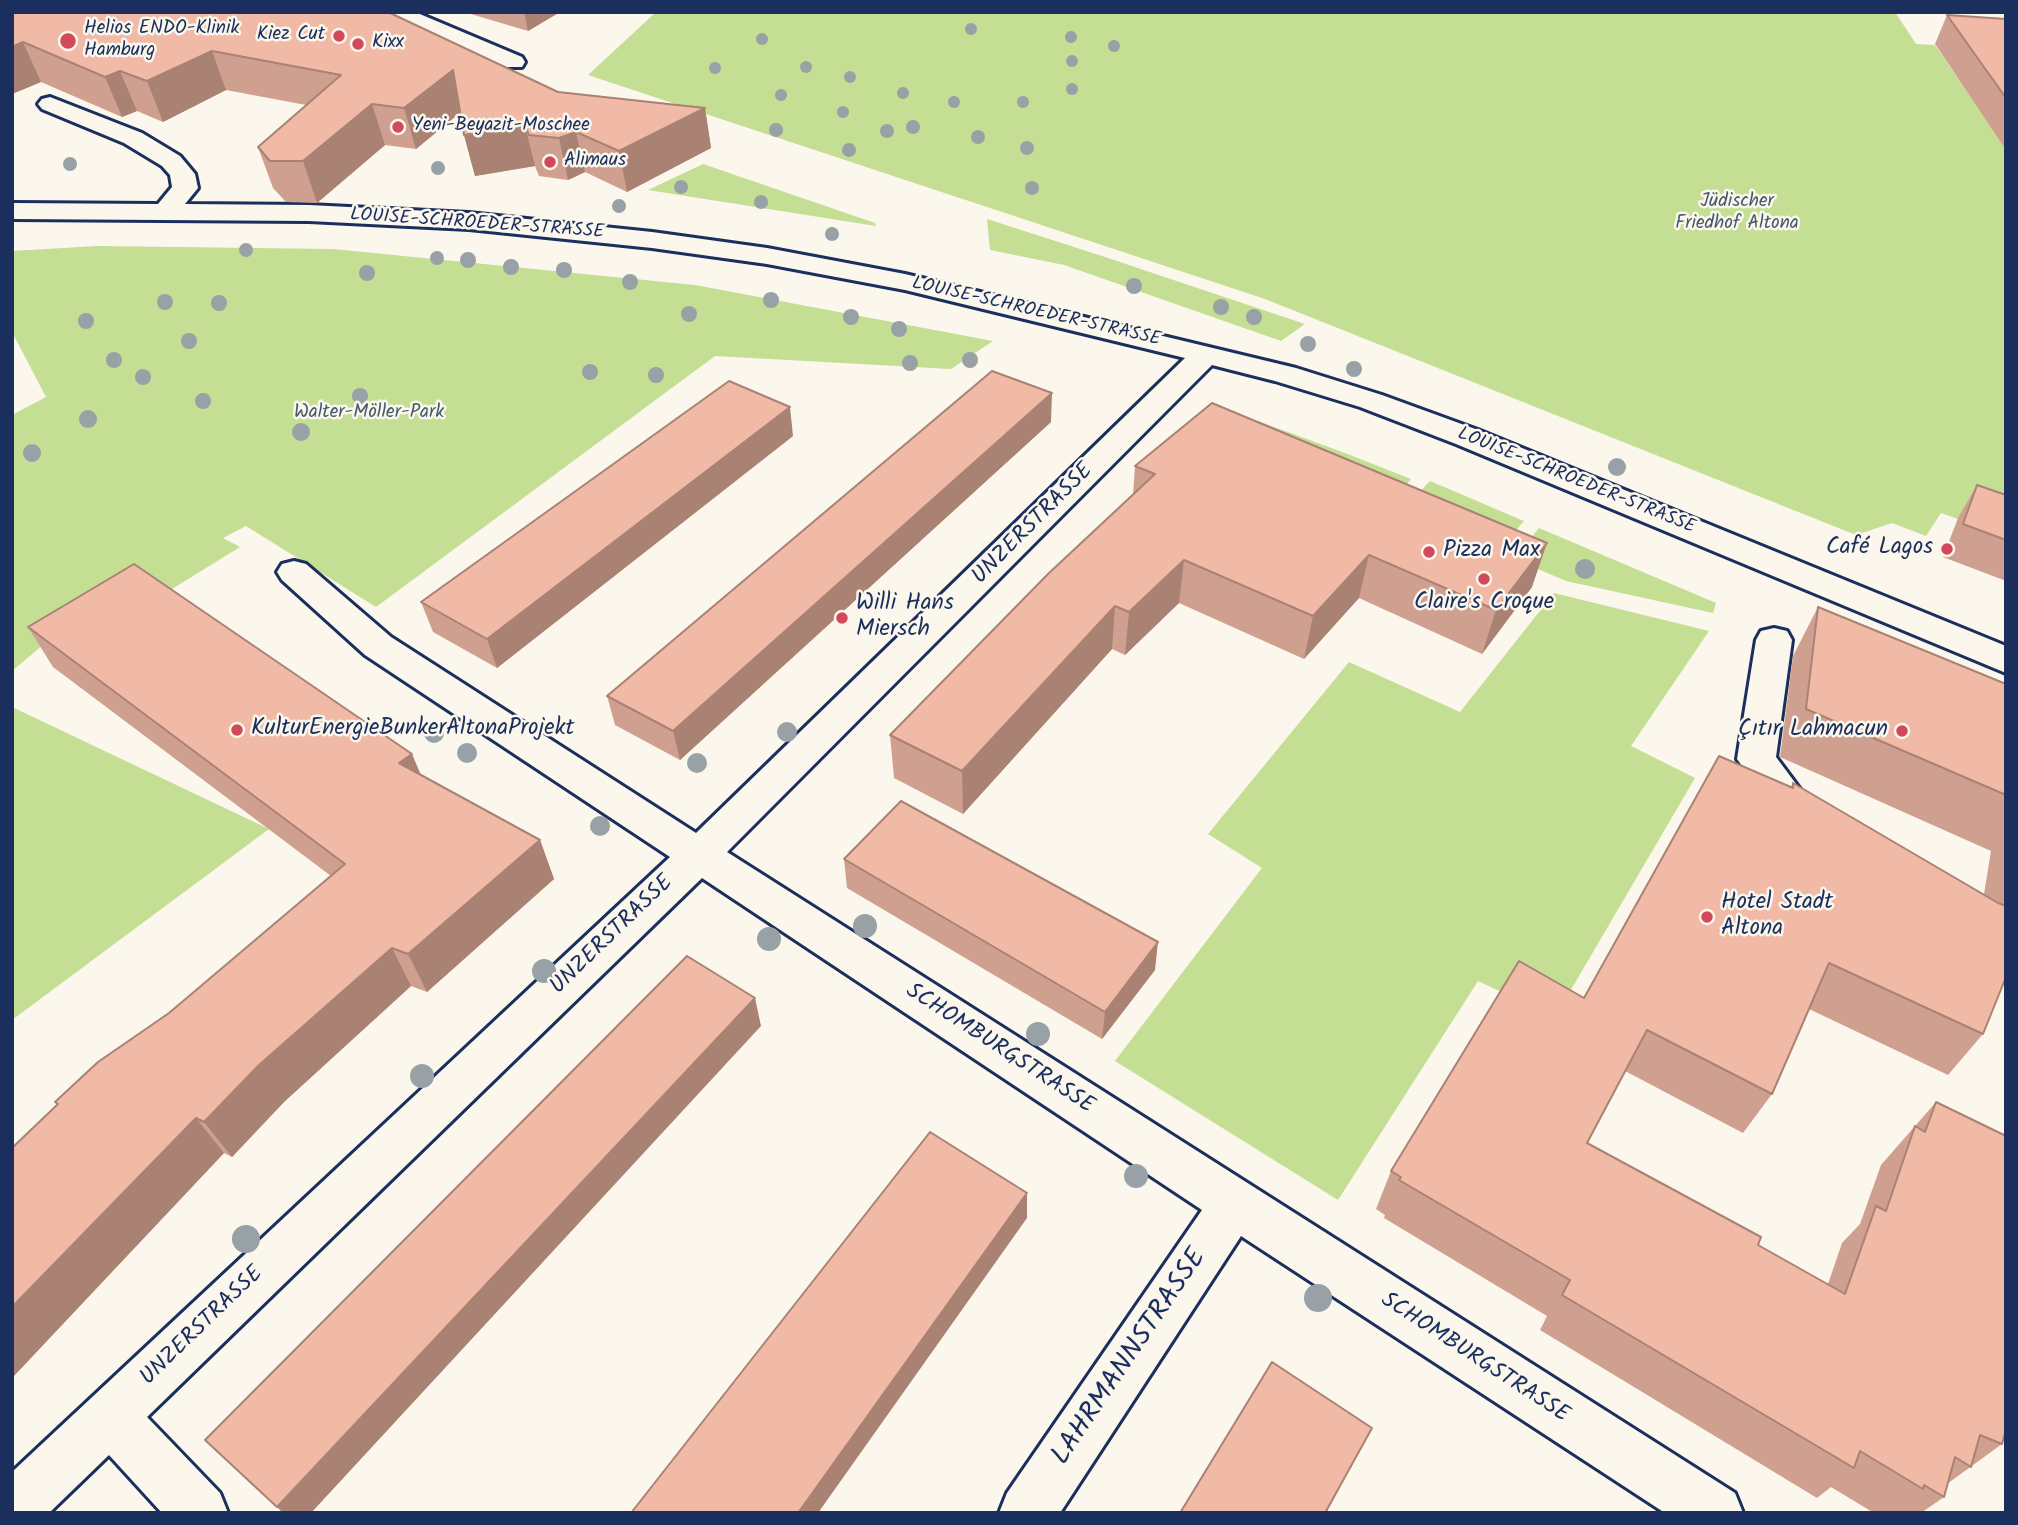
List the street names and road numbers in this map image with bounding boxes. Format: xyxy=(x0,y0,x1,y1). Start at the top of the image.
street label: LOUISE-SCHROEDER-STRASSE xyxy=(349,205,605,245)
street label: LOUISE-SCHROEDER-STRASSE xyxy=(909,273,1163,353)
street label: LOUISE-SCHROEDER-STRASSE xyxy=(1454,424,1698,540)
street label: UNZERSTRASSE xyxy=(968,459,1100,591)
street label: UNZERSTRASSE xyxy=(546,870,680,1002)
street label: SCHOMBURGSTRASSE xyxy=(900,979,1098,1121)
street label: LAHRMANNSTRASSE xyxy=(1046,1243,1216,1473)
street label: UNZERSTRASSE xyxy=(136,1261,270,1393)
street label: SCHOMBURGSTRASSE xyxy=(1375,1288,1573,1430)

